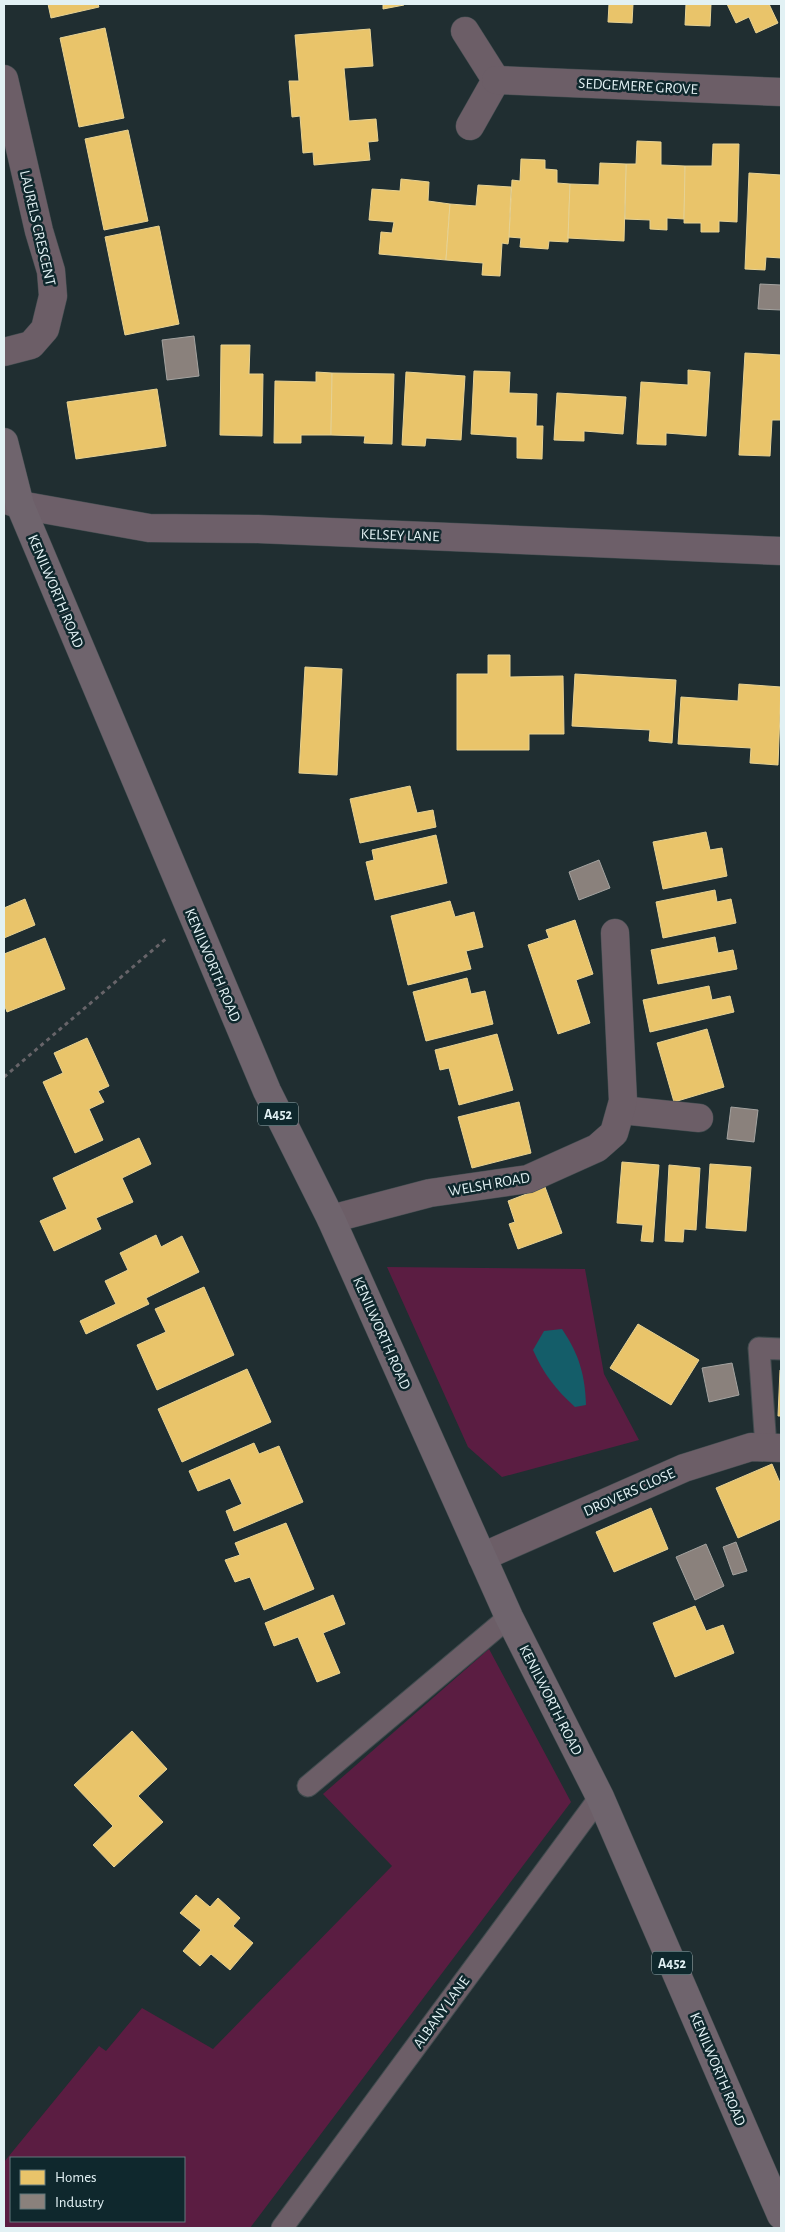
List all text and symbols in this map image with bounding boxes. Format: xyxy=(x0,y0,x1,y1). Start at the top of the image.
street label: SEDGEMERE GROVE xyxy=(578,76,698,97)
street label: LAURELS CRESCENT xyxy=(17,169,58,288)
street label: KELSEY LANE xyxy=(360,527,440,544)
street label: KENILWORTH ROAD xyxy=(25,532,86,650)
street label: KENILWORTH ROAD xyxy=(182,906,243,1024)
road number: A452 xyxy=(258,1102,298,1126)
street label: WELSH ROAD xyxy=(447,1170,531,1199)
street label: KENILWORTH ROAD xyxy=(350,1275,413,1392)
street label: DROVERS CLOSE xyxy=(581,1466,677,1519)
street label: KENILWORTH ROAD xyxy=(516,1643,585,1758)
road number: A452 xyxy=(652,1952,692,1975)
street label: ALBANY LANE xyxy=(410,1974,472,2051)
street label: KENILWORTH ROAD xyxy=(687,2010,748,2128)
legend xyxy=(10,2157,185,2222)
text: Homes xyxy=(55,2170,97,2185)
text: Industry xyxy=(55,2195,104,2210)

